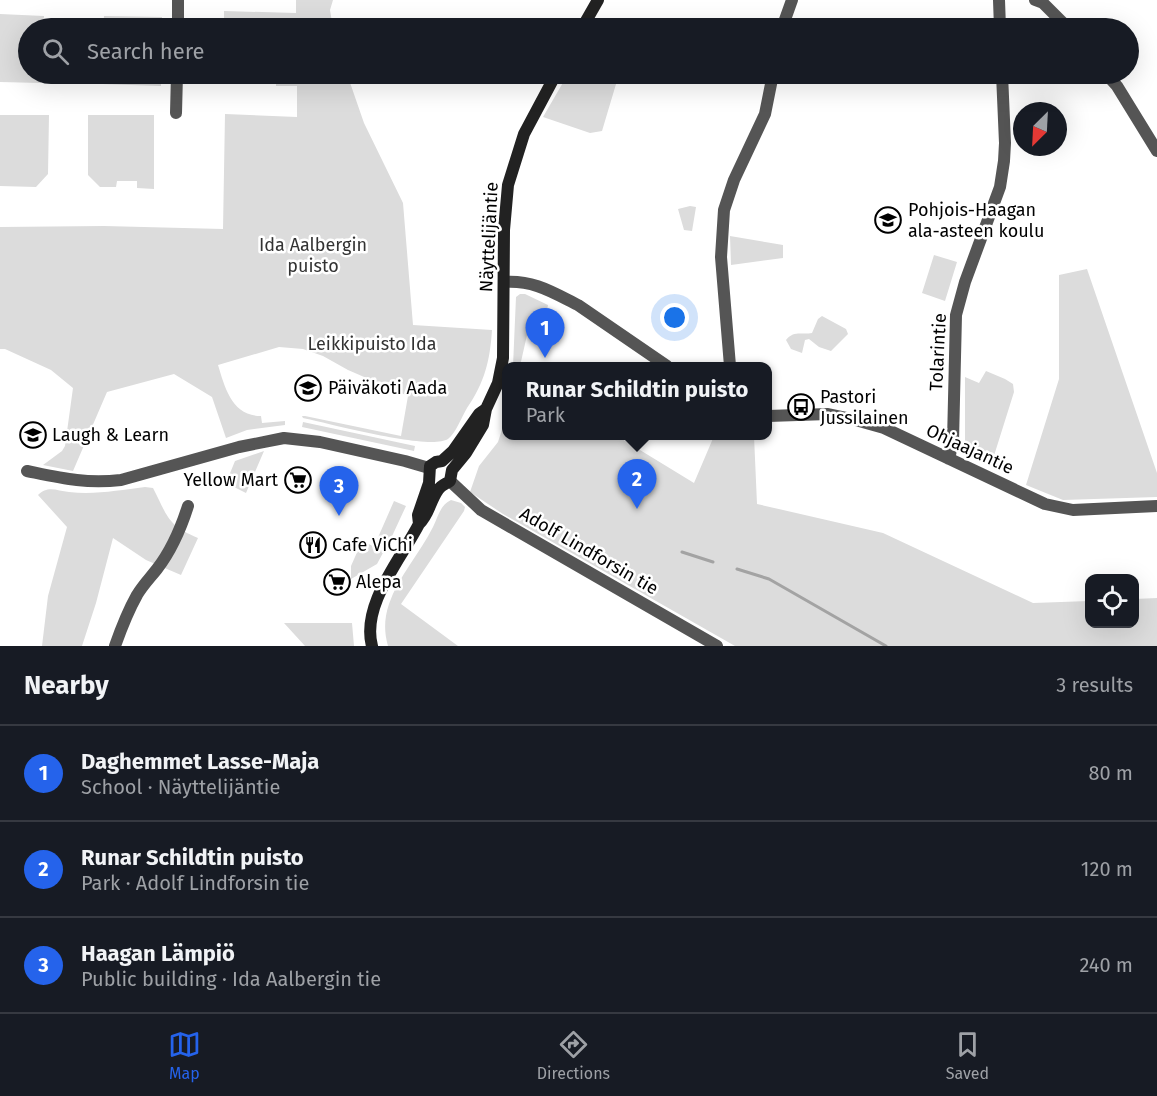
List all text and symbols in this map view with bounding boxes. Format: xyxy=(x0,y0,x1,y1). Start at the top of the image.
search box xyxy=(18,18,1139,84)
icon: search xyxy=(39,35,72,68)
text: Search here xyxy=(87,38,205,65)
north arrow xyxy=(1013,102,1067,156)
street label: Näyttelijäntie xyxy=(475,181,503,293)
place label: Pohjois-Haagan ala-asteen koulu xyxy=(908,199,1044,242)
school or university icon: Pohjois-Haagan ala-asteen koulu xyxy=(873,205,903,235)
park label: Ida Aalbergin puisto xyxy=(259,234,367,277)
your location xyxy=(660,303,689,332)
pin: 1 xyxy=(526,308,564,358)
street label: Tolarintie xyxy=(925,313,951,391)
park label: Leikkipuisto Ida xyxy=(308,333,436,355)
popup xyxy=(502,362,772,440)
school or university icon: Päiväkoti Aada xyxy=(293,373,323,403)
text: Runar Schildtin puisto xyxy=(526,376,748,403)
place label: Päiväkoti Aada xyxy=(328,377,447,399)
place label: Pastori Jussilainen xyxy=(820,386,909,429)
bus stop icon: Pastori Jussilainen xyxy=(786,392,816,422)
text: Park xyxy=(526,403,565,427)
street label: Ohjaajantie xyxy=(923,419,1017,479)
school or university icon: Laugh & Learn xyxy=(18,420,48,450)
place label: Laugh & Learn xyxy=(52,424,169,446)
pin: 2 xyxy=(618,460,656,509)
supermarket icon: Yellow Mart xyxy=(283,465,313,495)
pin: 3 xyxy=(320,466,358,516)
place label: Yellow Mart xyxy=(183,469,278,491)
street label: Adolf Lindforsin tie xyxy=(516,502,662,600)
restaurant icon: Cafe ViChi xyxy=(298,530,328,560)
place label: Cafe ViChi xyxy=(332,534,413,556)
supermarket icon: Alepa xyxy=(322,567,352,597)
place label: Alepa xyxy=(356,571,402,593)
map controls xyxy=(1085,574,1139,628)
button: locate xyxy=(1085,574,1139,628)
text: Nearby xyxy=(24,670,109,701)
text: 3 results xyxy=(1056,673,1133,697)
text: Daghemmet Lasse-Maja xyxy=(81,748,319,775)
text: 1 xyxy=(39,761,48,785)
text: 80 m xyxy=(1088,761,1133,785)
text: School · Näyttelijäntie xyxy=(81,775,280,799)
text: Runar Schildtin puisto xyxy=(81,844,304,871)
text: 2 xyxy=(38,857,49,881)
text: 120 m xyxy=(1081,857,1133,881)
text: Park · Adolf Lindforsin tie xyxy=(81,871,309,895)
text: Haagan Lämpiö xyxy=(81,940,235,967)
text: 3 xyxy=(38,953,49,977)
text: 240 m xyxy=(1079,953,1133,977)
text: Public building · Ida Aalbergin tie xyxy=(81,967,381,991)
tab: Map xyxy=(168,1028,201,1083)
tab: Directions xyxy=(537,1028,610,1083)
tab: Saved xyxy=(946,1028,989,1083)

